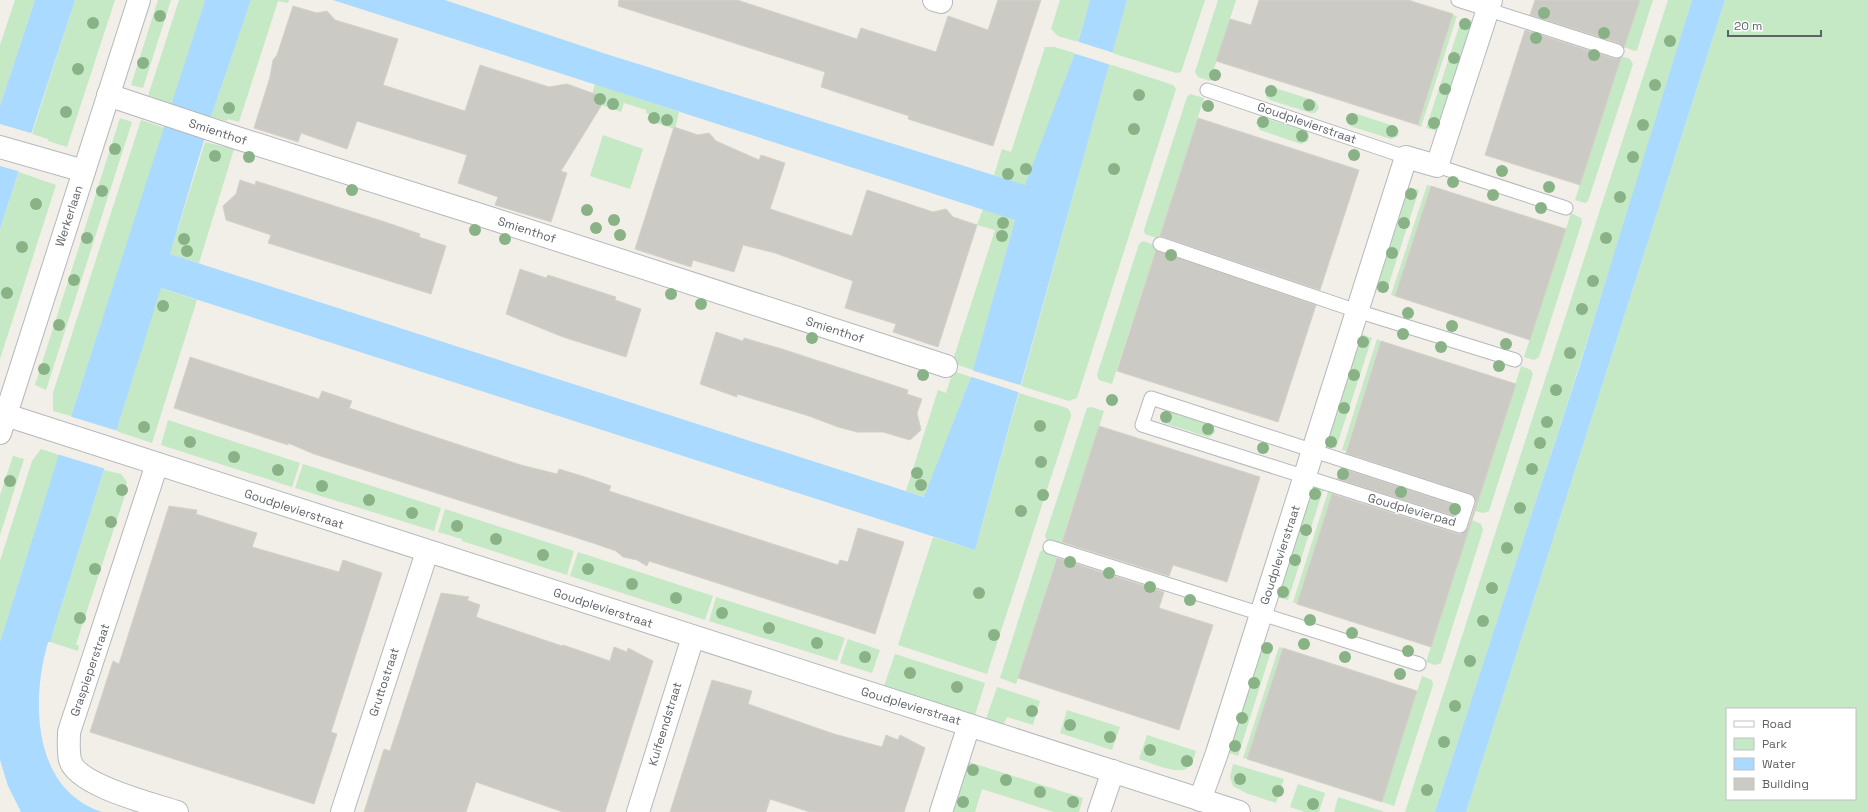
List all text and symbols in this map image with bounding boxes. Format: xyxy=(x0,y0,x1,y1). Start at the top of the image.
scale bar xyxy=(1728,12,1821,38)
text: 20 m xyxy=(1734,18,1762,34)
street label: Goudplevierstraat xyxy=(1255,99,1359,147)
street label: Smienthof xyxy=(187,115,249,149)
street label: Werkerlaan xyxy=(52,183,86,249)
street label: Smienthof xyxy=(496,213,558,247)
street label: Smienthof xyxy=(804,313,866,347)
street label: Goudplevierstraat xyxy=(242,485,346,533)
street label: Goudplevierpad xyxy=(1366,490,1458,530)
street label: Goudplevierstraat xyxy=(1256,503,1304,607)
street label: Goudplevierstraat xyxy=(551,584,655,632)
street label: Graspieperstraat xyxy=(67,621,113,719)
street label: Gruttostraat xyxy=(365,645,403,719)
street label: Kuifeendstraat xyxy=(645,680,685,768)
street label: Goudplevierstraat xyxy=(859,683,963,729)
legend xyxy=(1726,708,1856,800)
text: Road xyxy=(1762,716,1791,732)
text: Park xyxy=(1762,736,1787,752)
text: Water xyxy=(1762,756,1796,772)
text: Building xyxy=(1762,776,1809,792)

